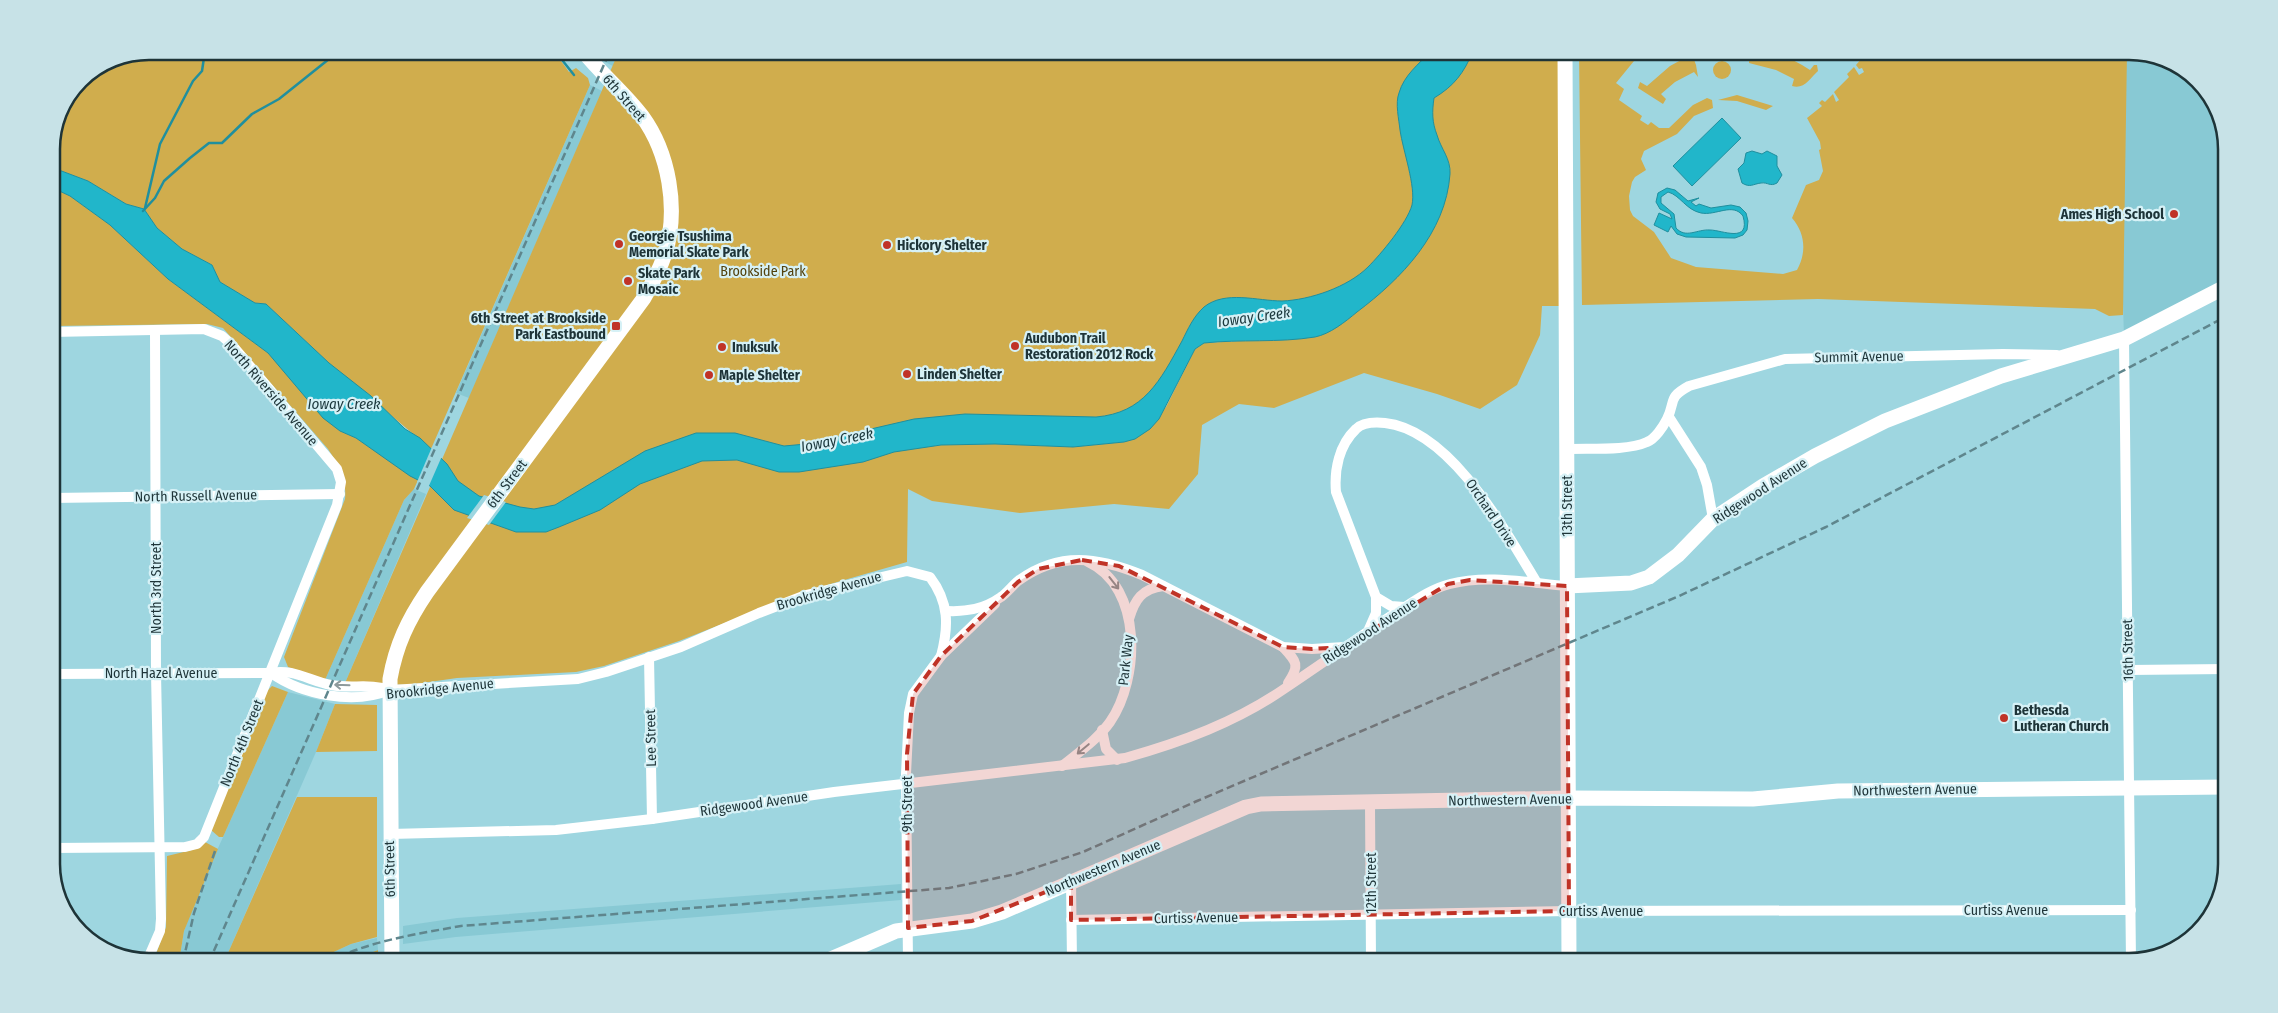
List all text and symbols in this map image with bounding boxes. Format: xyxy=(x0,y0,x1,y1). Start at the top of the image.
street label: 6th Street xyxy=(599,71,649,125)
place label: Ames High School xyxy=(2060,206,2164,223)
marker: Ames High School xyxy=(2168,208,2180,220)
place label: Georgie Tsushima Memorial Skate Park xyxy=(629,228,750,261)
place label: Hickory Shelter xyxy=(897,237,988,254)
marker: Georgie Tsushima Memorial Skate Park xyxy=(613,238,625,250)
marker: Hickory Shelter xyxy=(881,239,893,251)
park label: Brookside Park xyxy=(720,263,806,280)
place label: Skate Park Mosaic xyxy=(638,265,701,298)
marker: Skate Park Mosaic xyxy=(622,275,634,287)
water label: Ioway Creek xyxy=(1217,303,1292,331)
place label: 6th Street at Brookside Park Eastbound xyxy=(471,310,606,343)
marker: 6th Street at Brookside Park Eastbound xyxy=(610,320,622,332)
place label: Audubon Trail Restoration 2012 Rock xyxy=(1024,330,1154,363)
street label: North Riverside Avenue xyxy=(221,337,321,449)
place label: Inuksuk xyxy=(732,339,779,356)
marker: Audubon Trail Restoration 2012 Rock xyxy=(1009,340,1021,352)
marker: Inuksuk xyxy=(716,341,728,353)
street label: Summit Avenue xyxy=(1814,348,1904,366)
place label: Linden Shelter xyxy=(917,366,1003,383)
place label: Maple Shelter xyxy=(719,367,801,384)
marker: Linden Shelter xyxy=(901,368,913,380)
marker: Maple Shelter xyxy=(703,369,715,381)
water label: Ioway Creek xyxy=(307,395,381,413)
water label: Ioway Creek xyxy=(799,424,875,456)
street label: Ridgewood Avenue xyxy=(1710,454,1810,528)
street label: 6th Street xyxy=(483,456,531,512)
street label: 13th Street xyxy=(1559,475,1576,537)
street label: Orchard Drive xyxy=(1462,476,1520,550)
street label: North Russell Avenue xyxy=(135,486,257,506)
street label: North 3rd Street xyxy=(148,542,165,634)
street label: Brookridge Avenue xyxy=(775,568,883,614)
one-way arrow xyxy=(1108,576,1119,589)
street label: Ridgewood Avenue xyxy=(1320,594,1420,668)
street label: 16th Street xyxy=(2119,618,2137,681)
street label: Park Way xyxy=(1115,633,1137,686)
street label: North Hazel Avenue xyxy=(105,665,217,682)
street label: Brookridge Avenue xyxy=(385,675,495,703)
one-way arrow xyxy=(334,681,350,690)
street label: North 4th Street xyxy=(217,697,267,789)
place label: Bethesda Lutheran Church xyxy=(2014,702,2109,735)
street label: Lee Street xyxy=(642,709,660,767)
marker: Bethesda Lutheran Church xyxy=(1998,712,2010,724)
one-way arrow xyxy=(1076,744,1089,755)
street label: 9th Street xyxy=(899,775,916,832)
street label: Northwestern Avenue xyxy=(1853,780,1977,800)
street label: Ridgewood Avenue xyxy=(699,788,809,820)
street label: Northwestern Avenue xyxy=(1448,790,1572,810)
street label: Northwestern Avenue xyxy=(1043,836,1163,900)
street label: 6th Street xyxy=(381,840,399,897)
street label: 12th Street xyxy=(1363,852,1380,914)
street label: Curtiss Avenue xyxy=(1964,902,2048,919)
street label: Curtiss Avenue xyxy=(1559,903,1643,920)
street label: Curtiss Avenue xyxy=(1154,909,1238,927)

